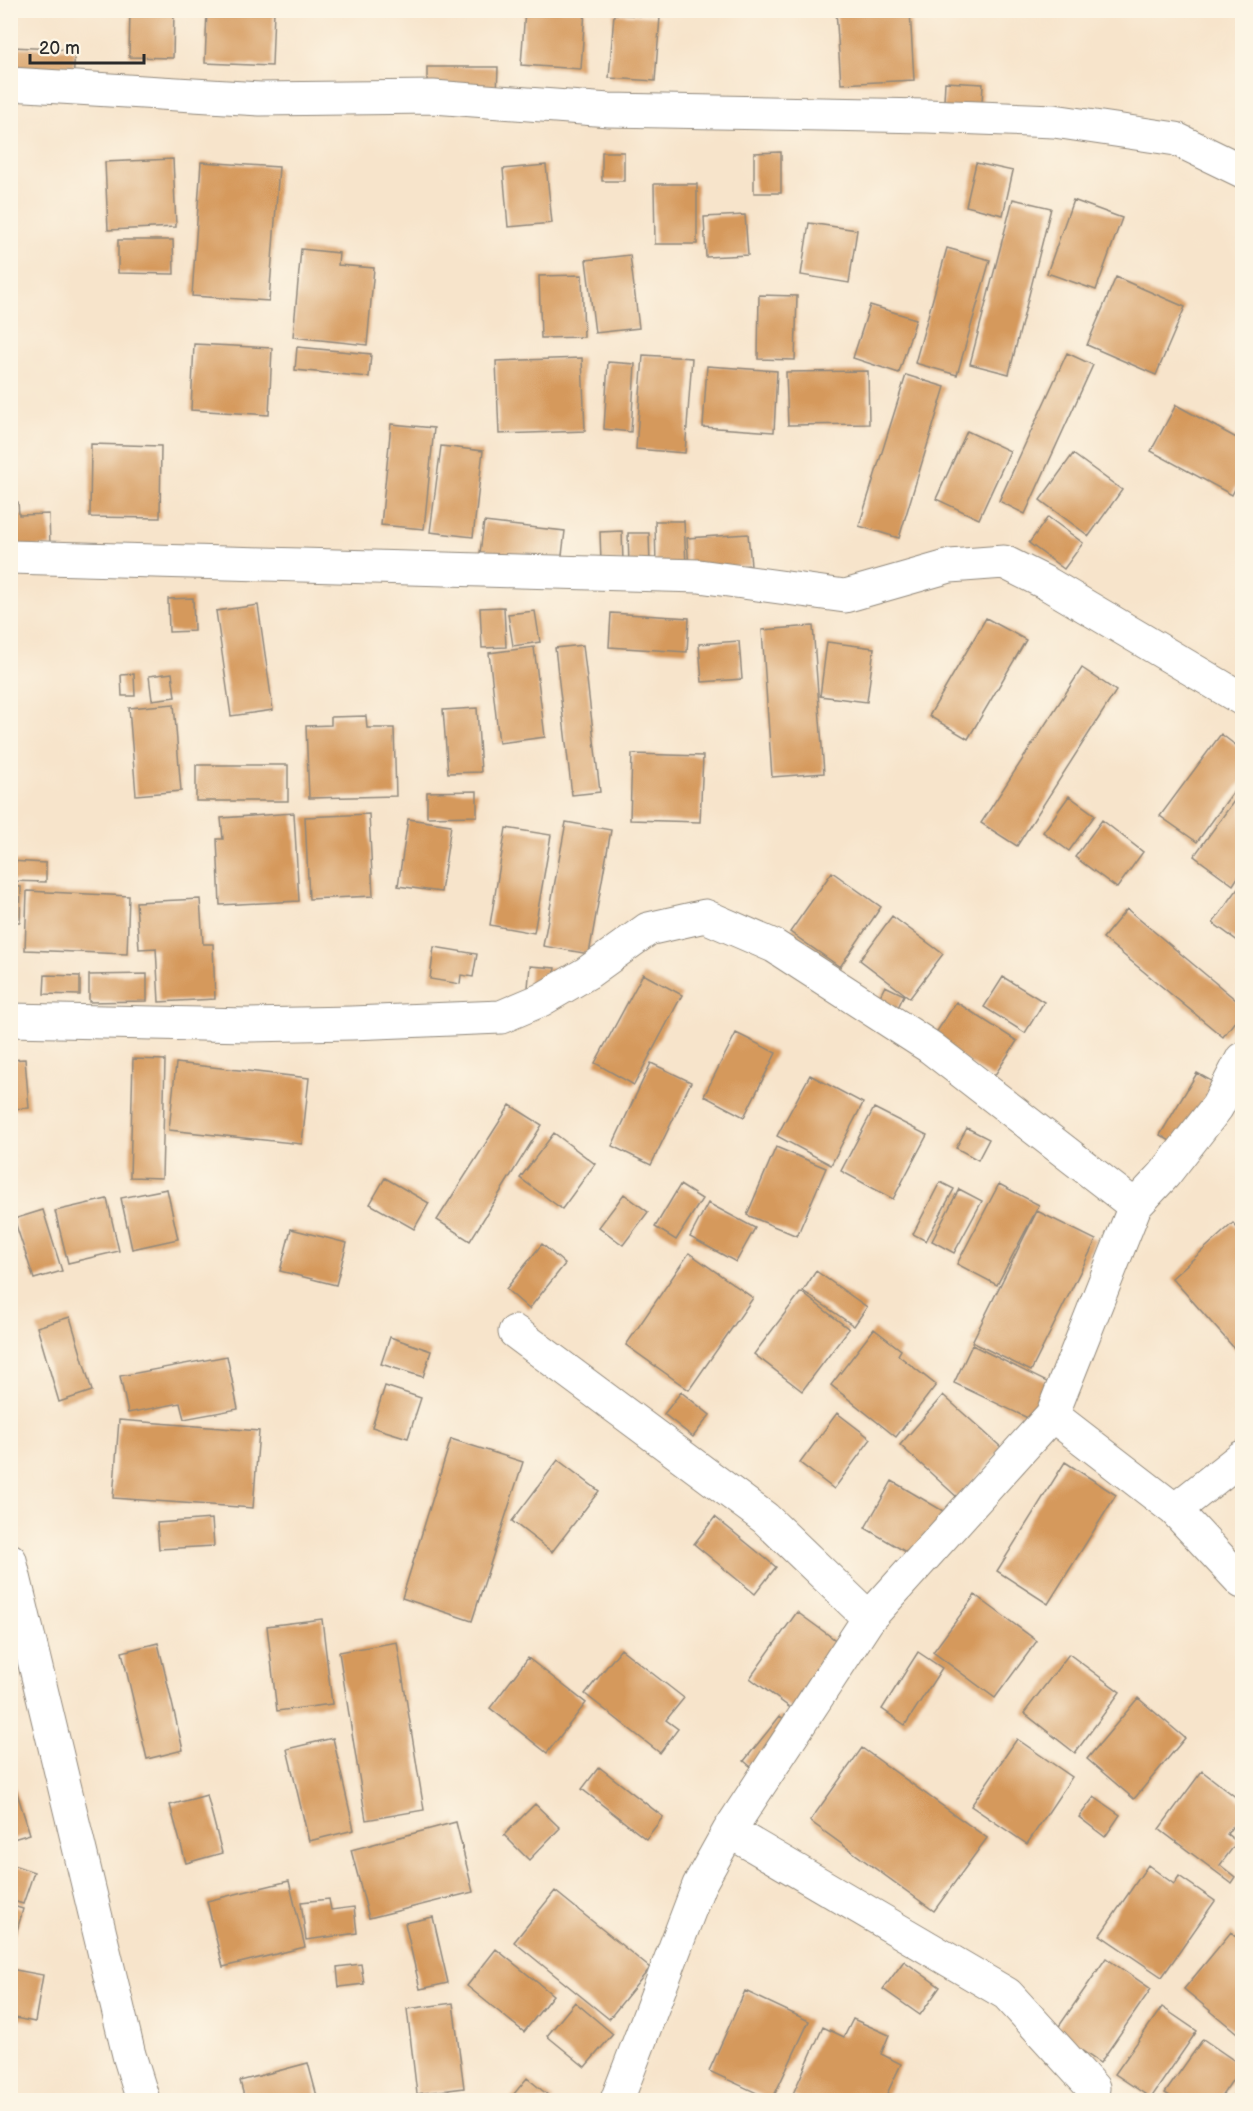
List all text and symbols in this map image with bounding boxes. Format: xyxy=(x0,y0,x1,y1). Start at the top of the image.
scale bar xyxy=(30,27,144,65)
text: 20 m xyxy=(39,38,80,59)

